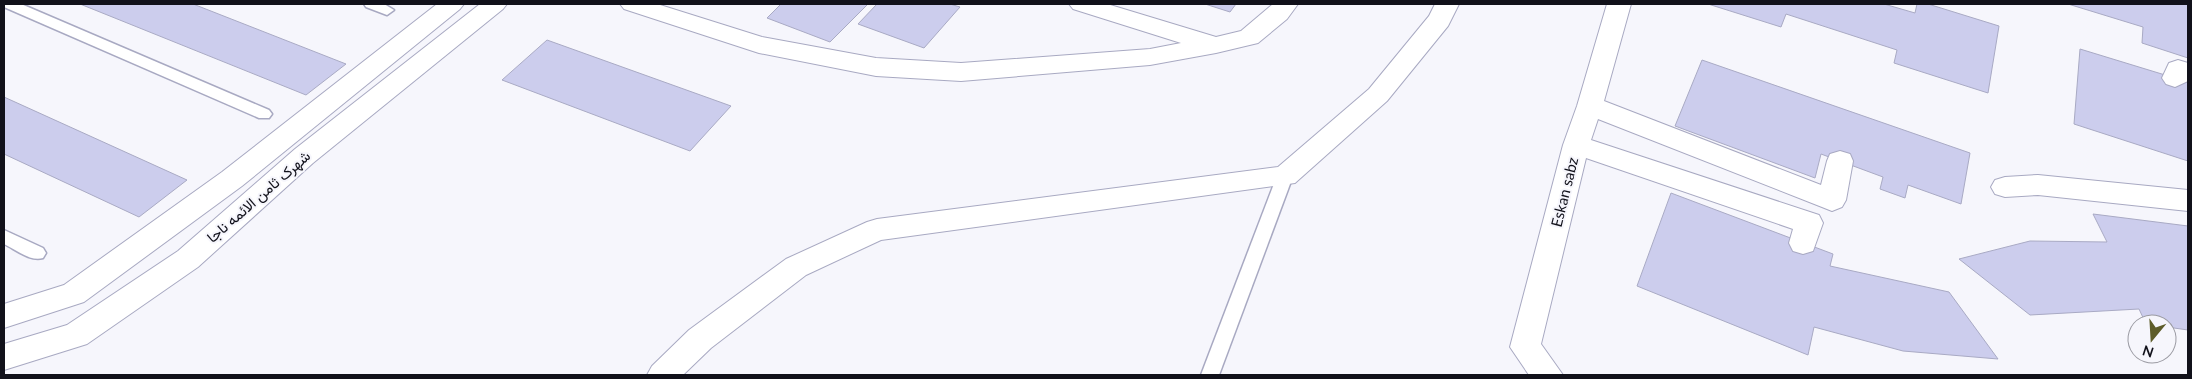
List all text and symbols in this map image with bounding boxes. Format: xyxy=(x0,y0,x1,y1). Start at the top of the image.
street label: شهرک ثامن الائمه ناجا xyxy=(203,146,315,247)
street label: Eskan sabz xyxy=(1547,155,1581,229)
north arrow xyxy=(2127,314,2177,364)
text: N xyxy=(2140,342,2156,362)

